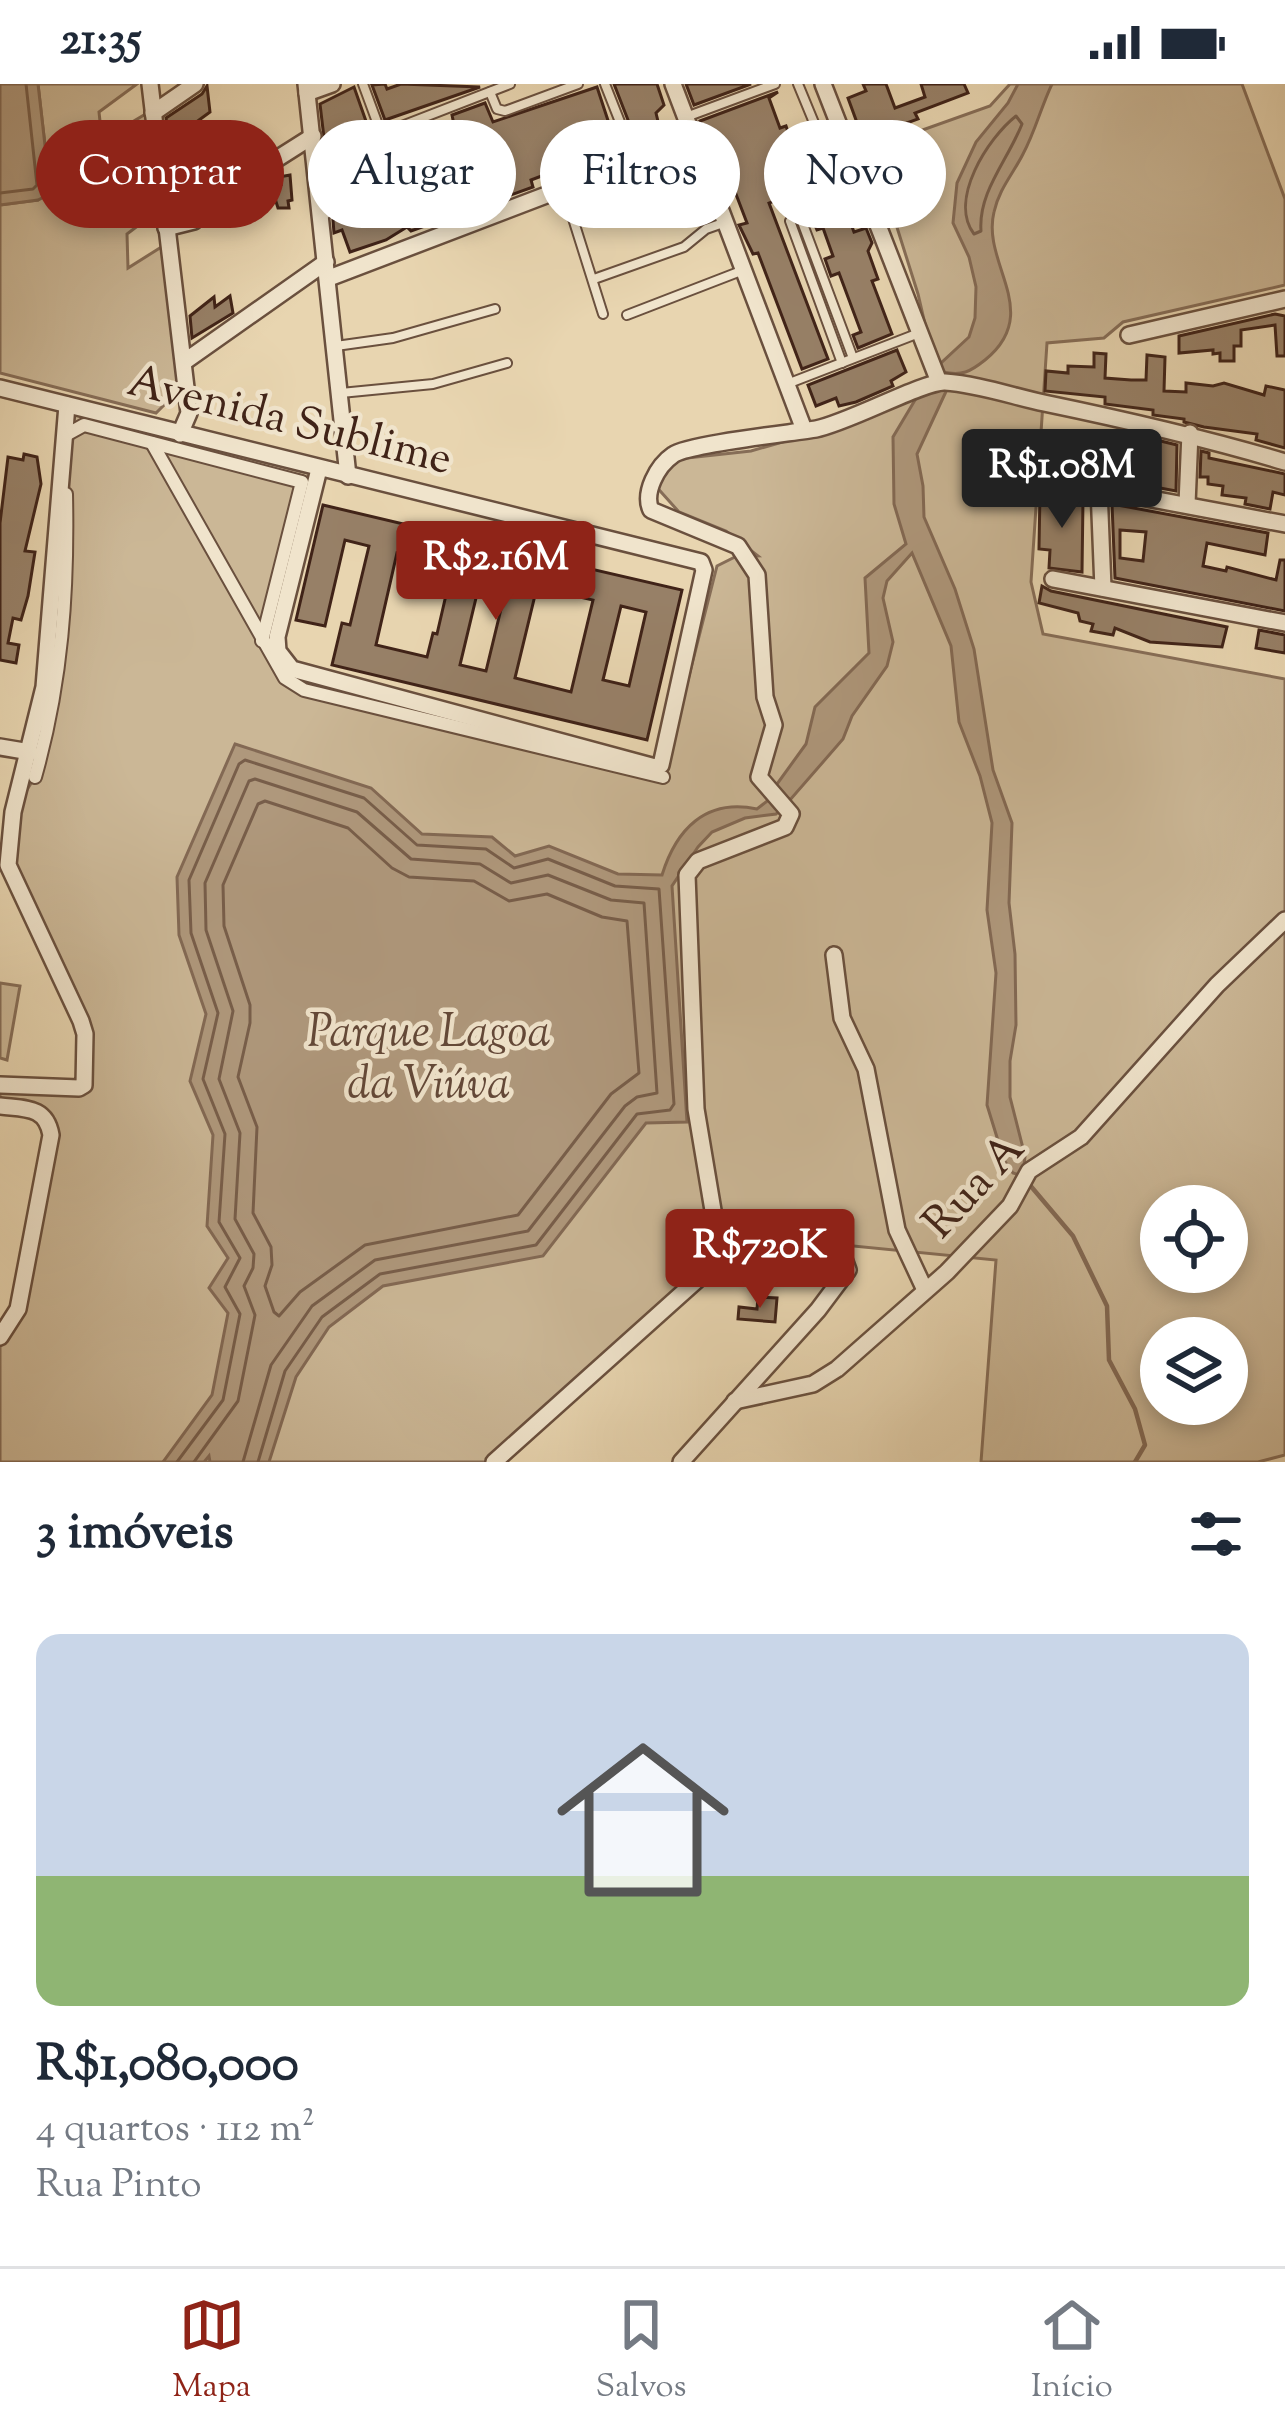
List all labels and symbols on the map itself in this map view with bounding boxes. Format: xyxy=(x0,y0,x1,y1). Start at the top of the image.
street label: Avenida Sublime xyxy=(120,351,458,495)
pin: R$1.08M xyxy=(951,429,1173,531)
pin: R$2.16M xyxy=(385,521,607,623)
park label: Parque Lagoa da Viúva xyxy=(307,1002,551,1119)
street label: Rua A xyxy=(910,1121,1042,1255)
pin: R$720K xyxy=(662,1209,858,1311)

